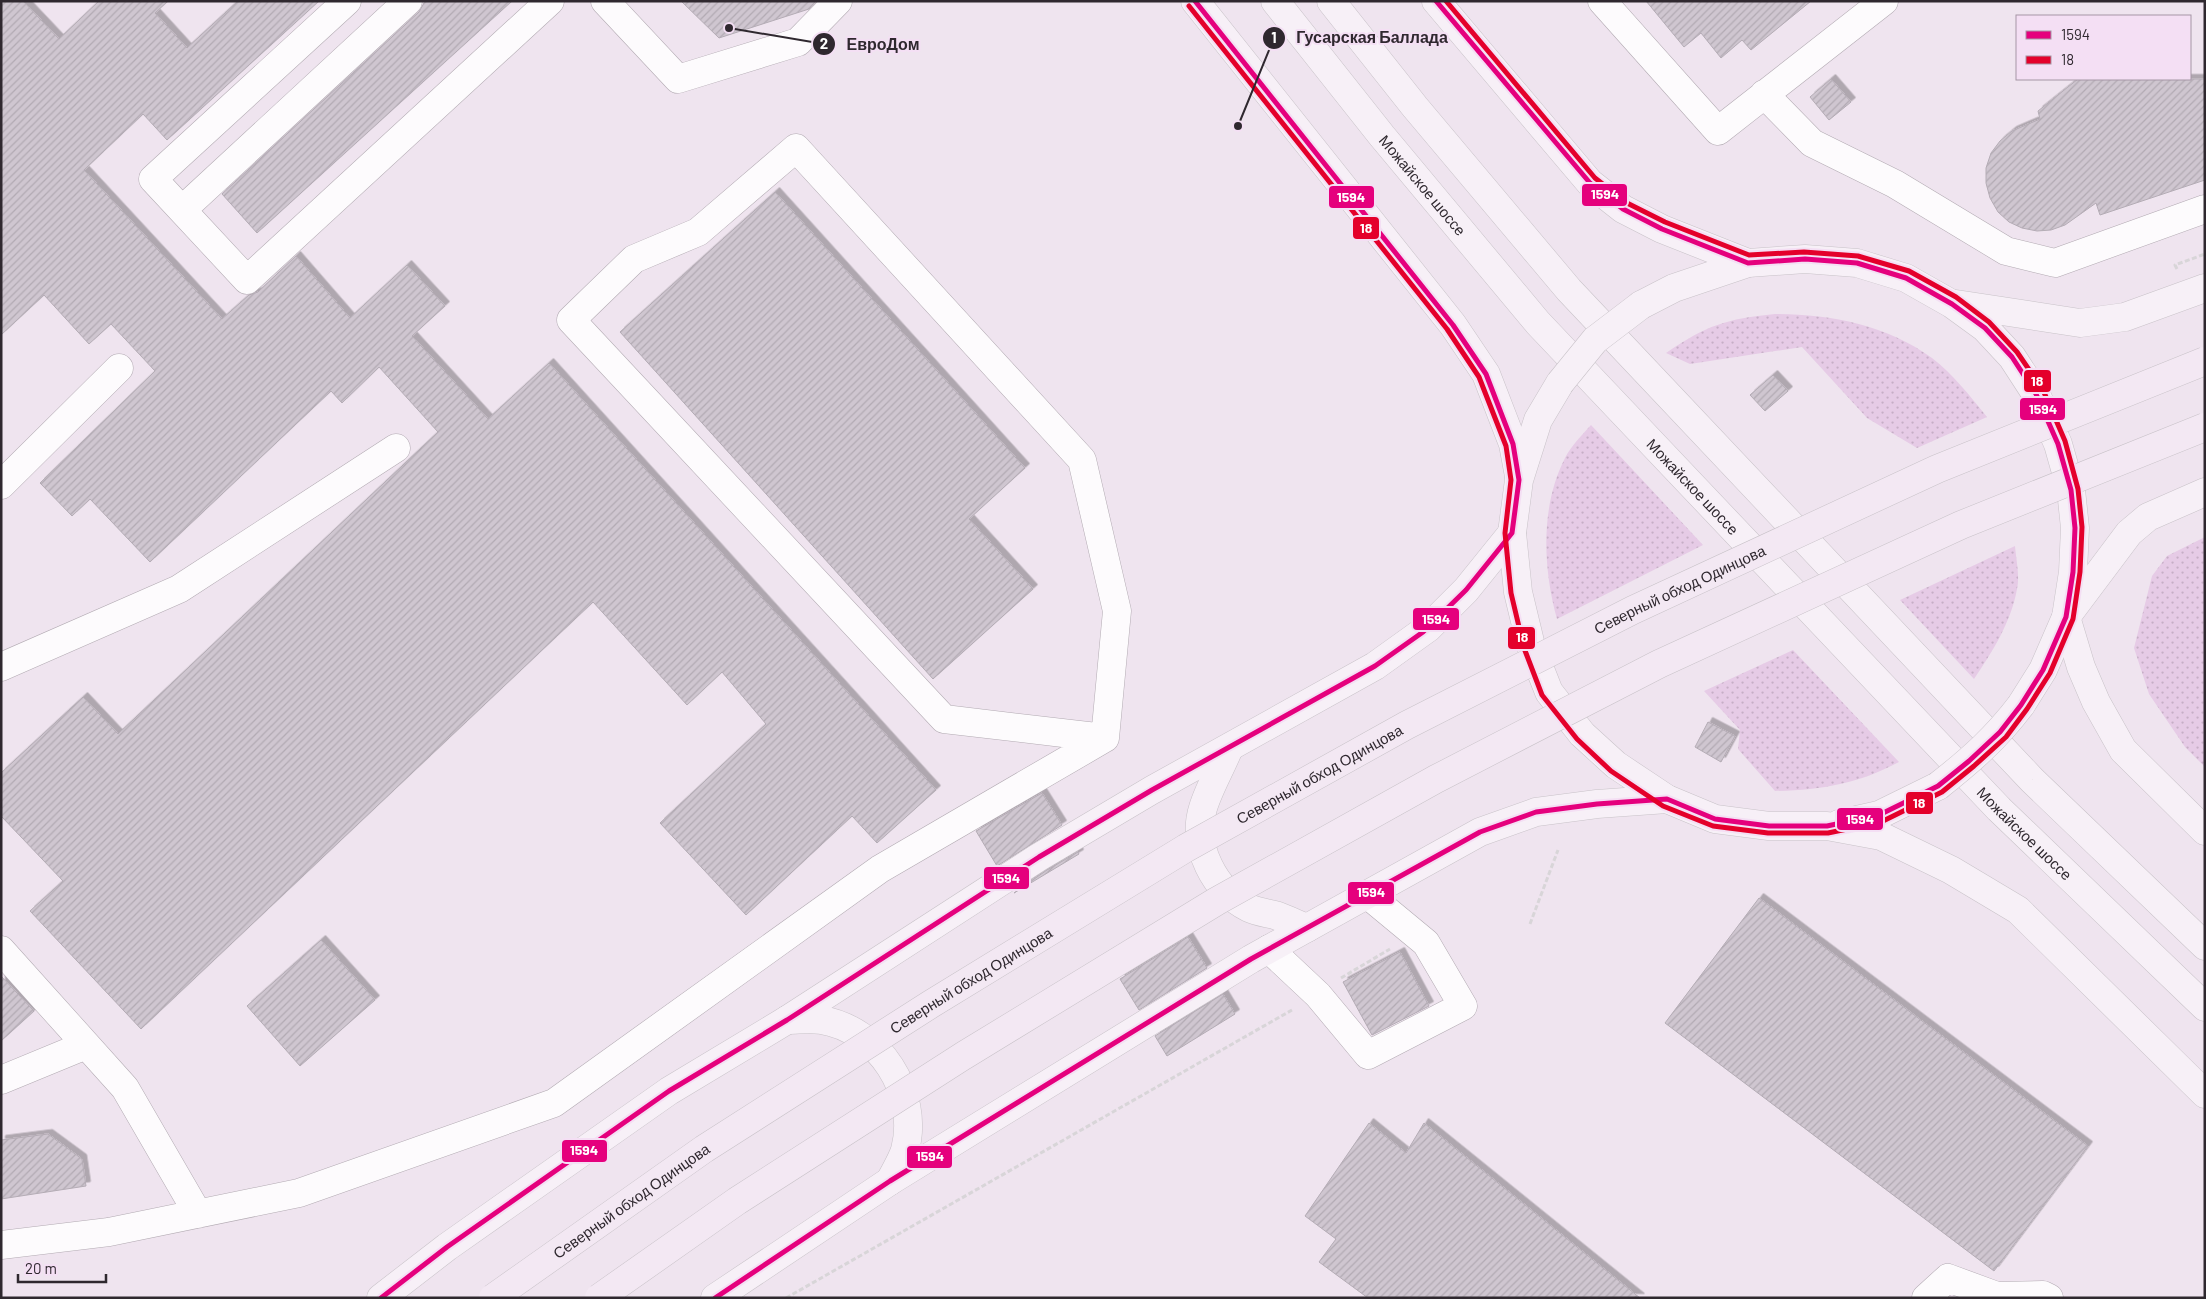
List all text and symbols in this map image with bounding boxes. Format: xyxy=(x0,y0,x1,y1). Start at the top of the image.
legend xyxy=(2016,15,2191,80)
callout: Гусарская Баллада xyxy=(1261,22,1458,53)
text: 1594 xyxy=(2061,25,2090,43)
text: Гусарская Баллада xyxy=(1296,27,1448,46)
text: 1 xyxy=(1271,28,1277,46)
callout: ЕвроДом xyxy=(812,29,930,60)
text: 2 xyxy=(820,34,828,52)
text: ЕвроДом xyxy=(846,34,920,53)
text: 18 xyxy=(2061,50,2074,68)
street label: Можайское шоссе xyxy=(1376,131,1470,239)
line badge: 1594 xyxy=(1581,183,1628,207)
line badge: 1594 xyxy=(1328,185,1375,209)
text: 1594 xyxy=(1591,185,1619,202)
text: 1594 xyxy=(1337,188,1365,205)
line badge: 18 xyxy=(1352,216,1380,240)
text: 18 xyxy=(1360,219,1373,236)
line badge: 18 xyxy=(2023,369,2052,393)
text: 18 xyxy=(2031,372,2044,389)
line badge: 1594 xyxy=(2019,397,2066,421)
text: 1594 xyxy=(2029,400,2057,417)
street label: Можайское шоссе xyxy=(1643,435,1743,538)
street label: Северный обход Одинцова xyxy=(1591,541,1769,637)
line badge: 1594 xyxy=(1412,607,1460,631)
text: 1594 xyxy=(1422,610,1450,627)
line badge: 18 xyxy=(1507,626,1536,650)
text: 18 xyxy=(1516,628,1529,645)
street label: Северный обход Одинцова xyxy=(1233,720,1406,827)
street label: Можайское шоссе xyxy=(1974,783,2076,883)
line badge: 18 xyxy=(1905,791,1934,815)
text: 18 xyxy=(1913,794,1926,811)
line badge: 1594 xyxy=(1836,807,1884,831)
text: 1594 xyxy=(1846,810,1874,827)
line badge: 1594 xyxy=(983,866,1030,890)
text: 1594 xyxy=(992,869,1020,886)
line badge: 1594 xyxy=(1347,881,1395,905)
text: 1594 xyxy=(1357,883,1385,900)
street label: Северный обход Одинцова xyxy=(886,923,1056,1037)
street label: Северный обход Одинцова xyxy=(549,1139,713,1262)
line badge: 1594 xyxy=(561,1139,608,1163)
text: 1594 xyxy=(570,1141,598,1158)
line badge: 1594 xyxy=(906,1145,953,1169)
text: 1594 xyxy=(916,1147,944,1164)
scale bar xyxy=(18,1252,105,1284)
text: 20 m xyxy=(25,1259,57,1277)

